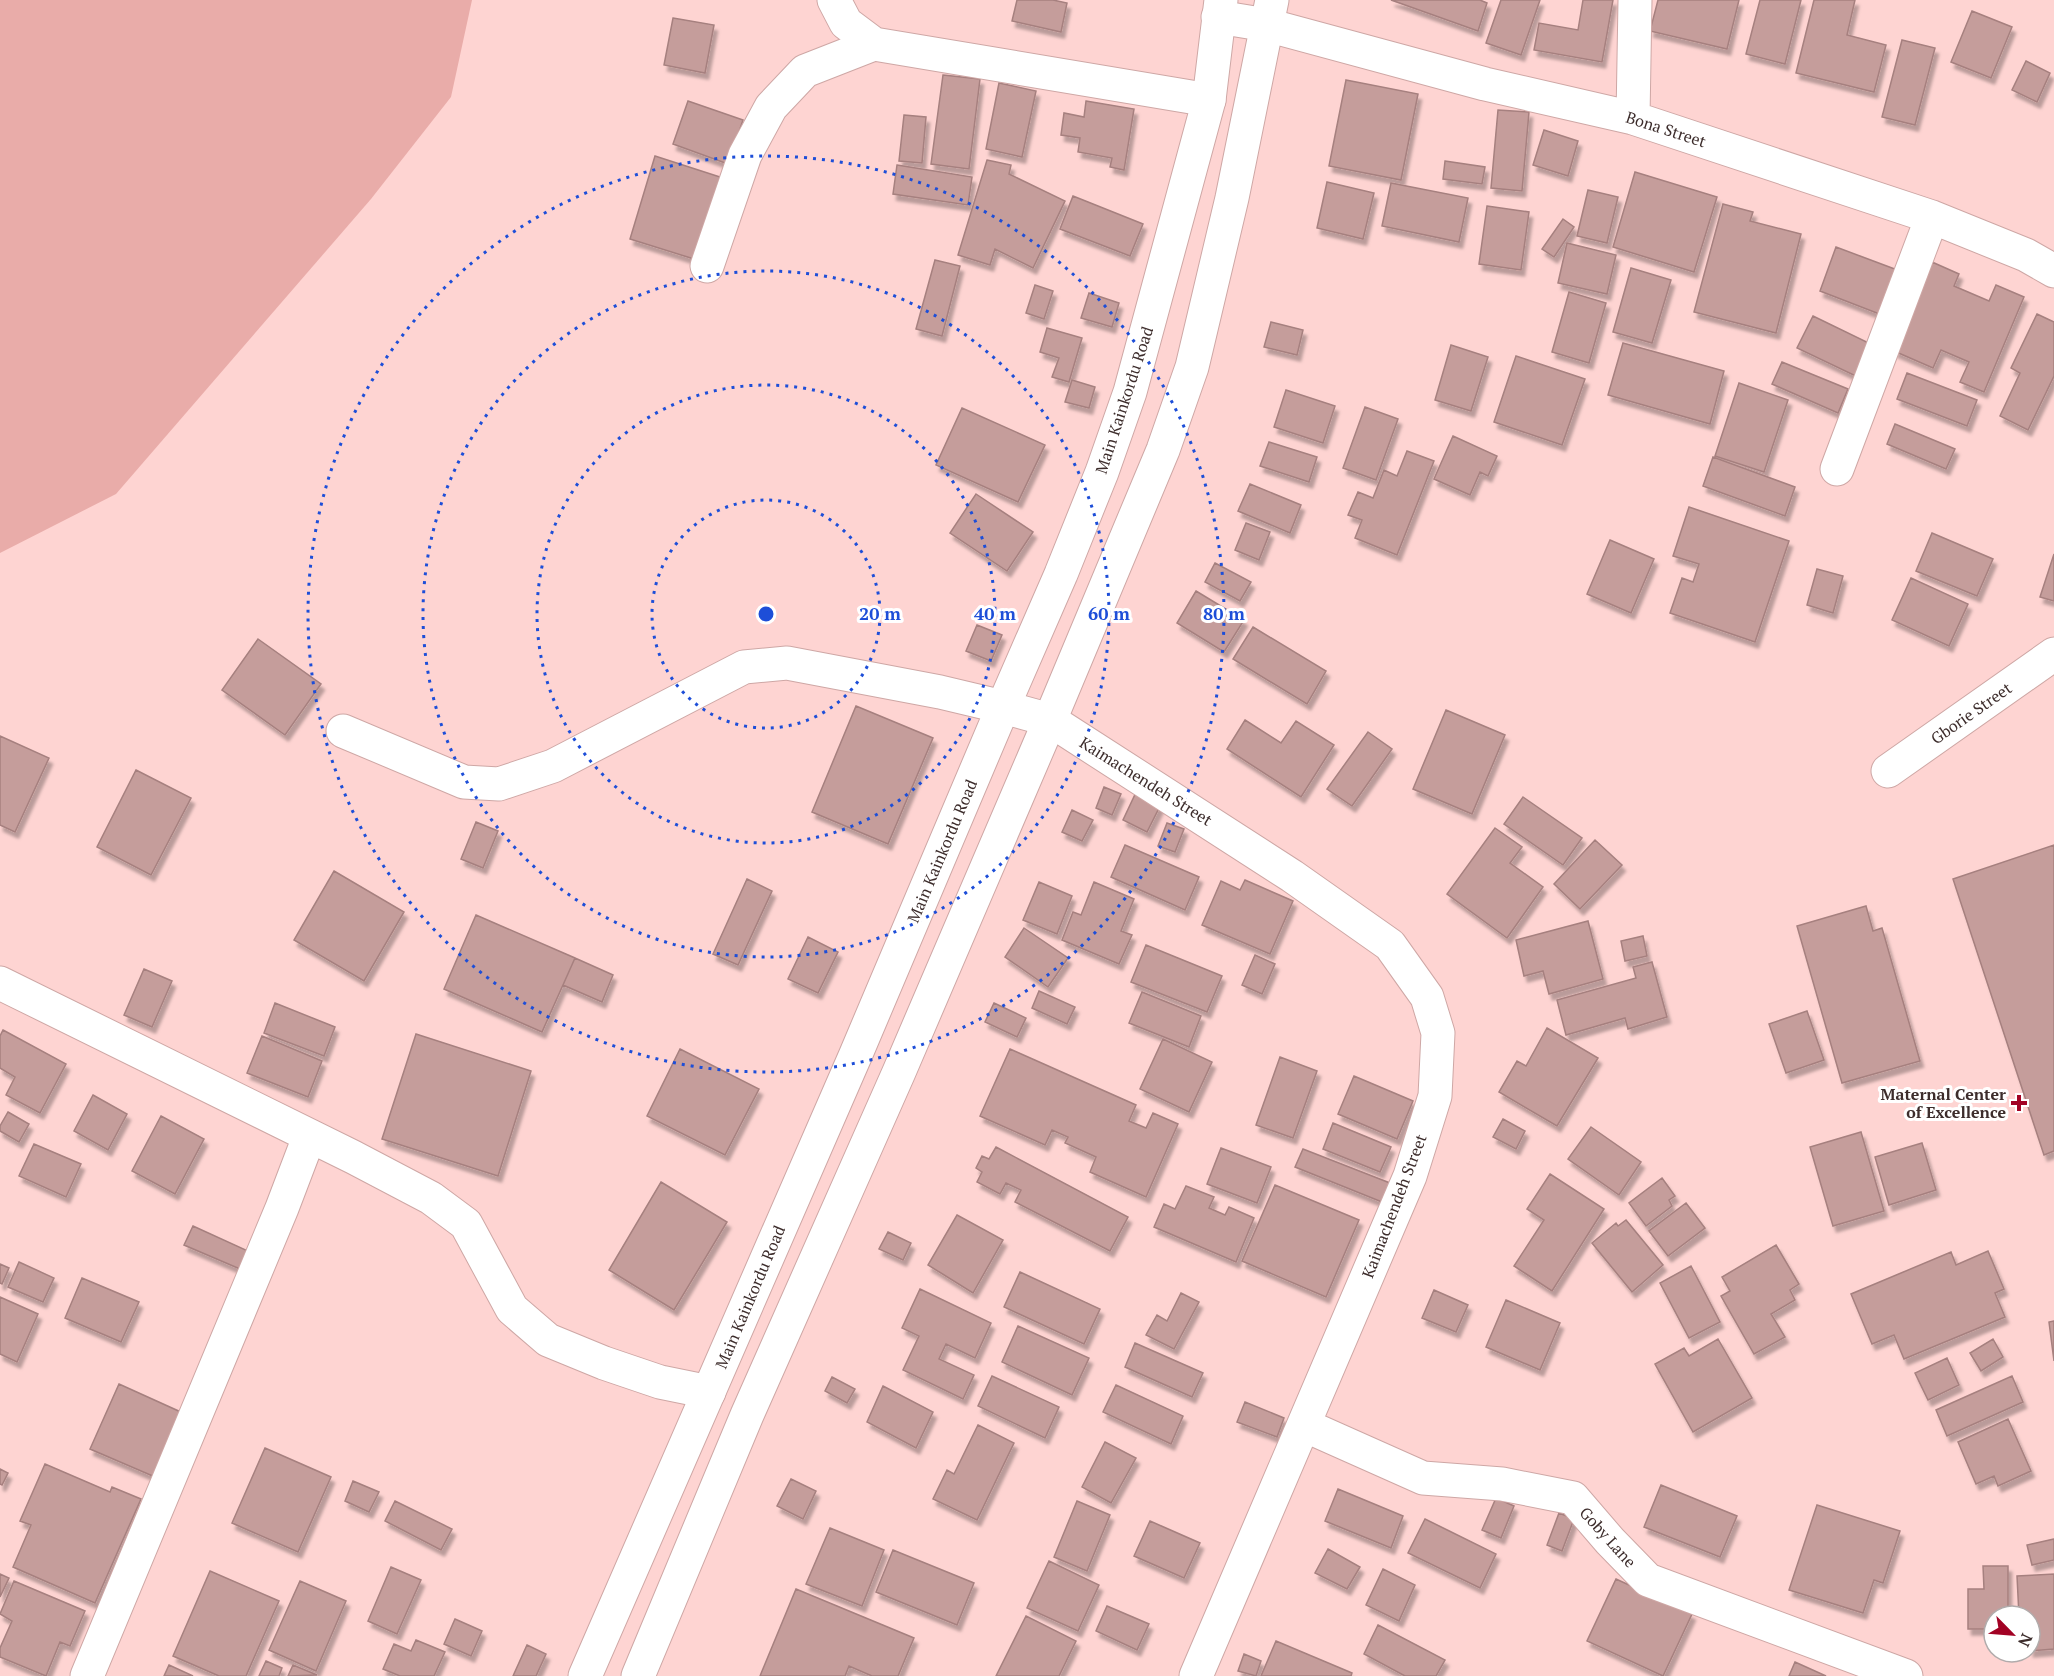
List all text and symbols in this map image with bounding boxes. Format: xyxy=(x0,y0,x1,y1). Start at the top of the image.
street label: Bona Street xyxy=(1623,106,1709,152)
street label: Main Kainkordu Road xyxy=(1090,323,1158,476)
text: 20 m xyxy=(859,601,901,625)
text: 40 m xyxy=(974,601,1016,625)
text: 60 m xyxy=(1088,601,1130,625)
text: 80 m xyxy=(1203,601,1245,625)
centre of rings xyxy=(756,604,776,624)
street label: Gborie Street xyxy=(1926,677,2016,749)
street label: Kaimachendeh Street xyxy=(1076,731,1217,831)
street label: Main Kainkordu Road xyxy=(902,776,982,926)
place label: Maternal Center of Excellence xyxy=(1881,1083,2006,1123)
marker: Maternal Center of Excellence xyxy=(2010,1094,2028,1112)
street label: Kaimachendeh Street xyxy=(1356,1131,1432,1281)
street label: Main Kainkordu Road xyxy=(710,1222,790,1372)
street label: Goby Lane xyxy=(1575,1502,1641,1572)
north arrow xyxy=(1982,1604,2042,1664)
text: N xyxy=(2013,1630,2038,1650)

